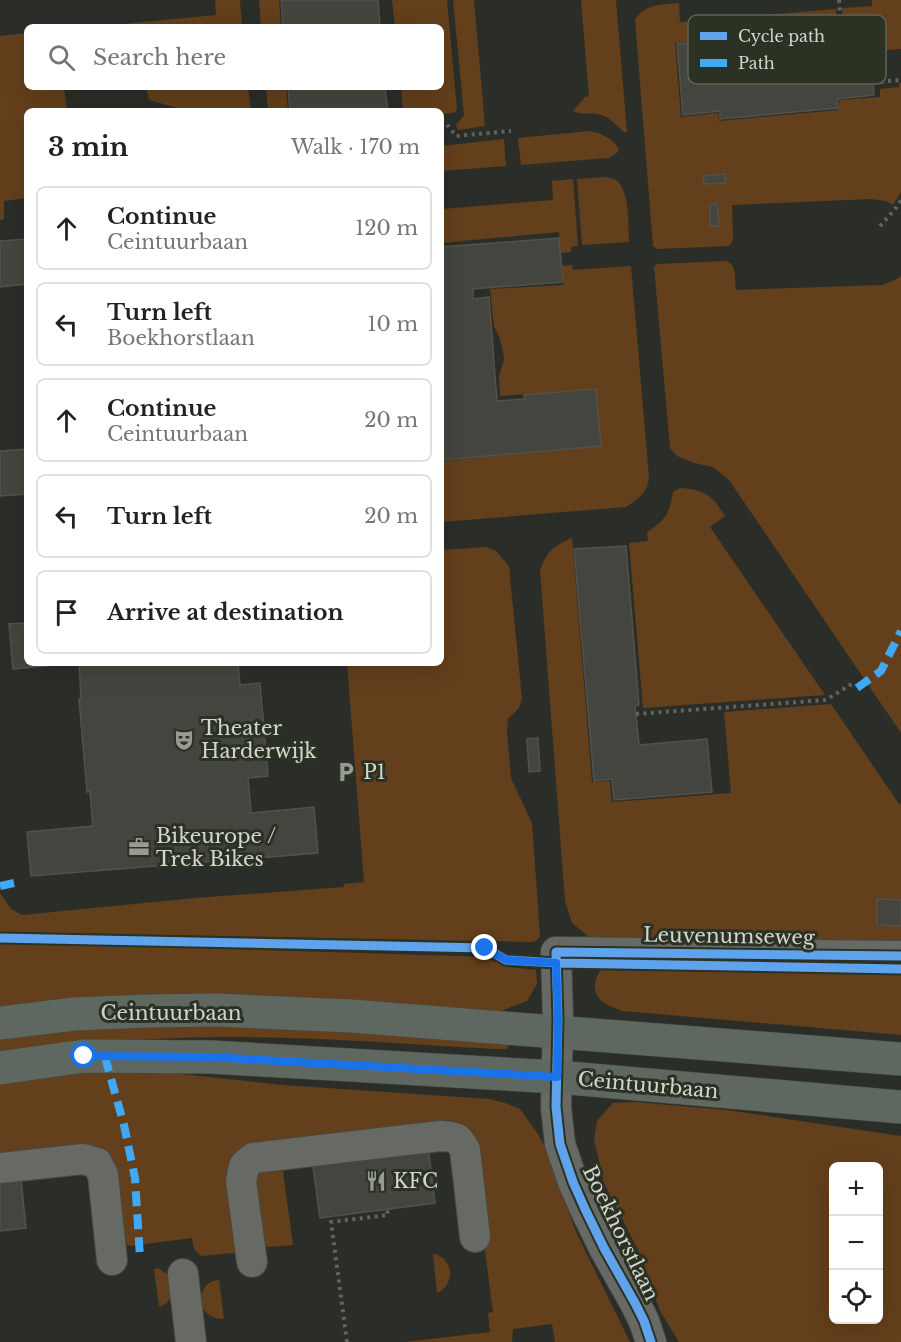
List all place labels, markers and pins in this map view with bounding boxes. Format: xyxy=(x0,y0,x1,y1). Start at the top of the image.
place label: Theater Harderwijk xyxy=(201,716,317,763)
theatre icon: Theater Harderwijk xyxy=(172,728,196,752)
parking icon: P1 xyxy=(334,760,358,784)
place label: P1 xyxy=(363,760,386,784)
place label: Bikeurope / Trek Bikes xyxy=(156,824,276,871)
office icon: Bikeurope / Trek Bikes xyxy=(127,835,151,859)
restaurant icon: KFC xyxy=(364,1169,388,1193)
place label: KFC xyxy=(393,1169,438,1193)

